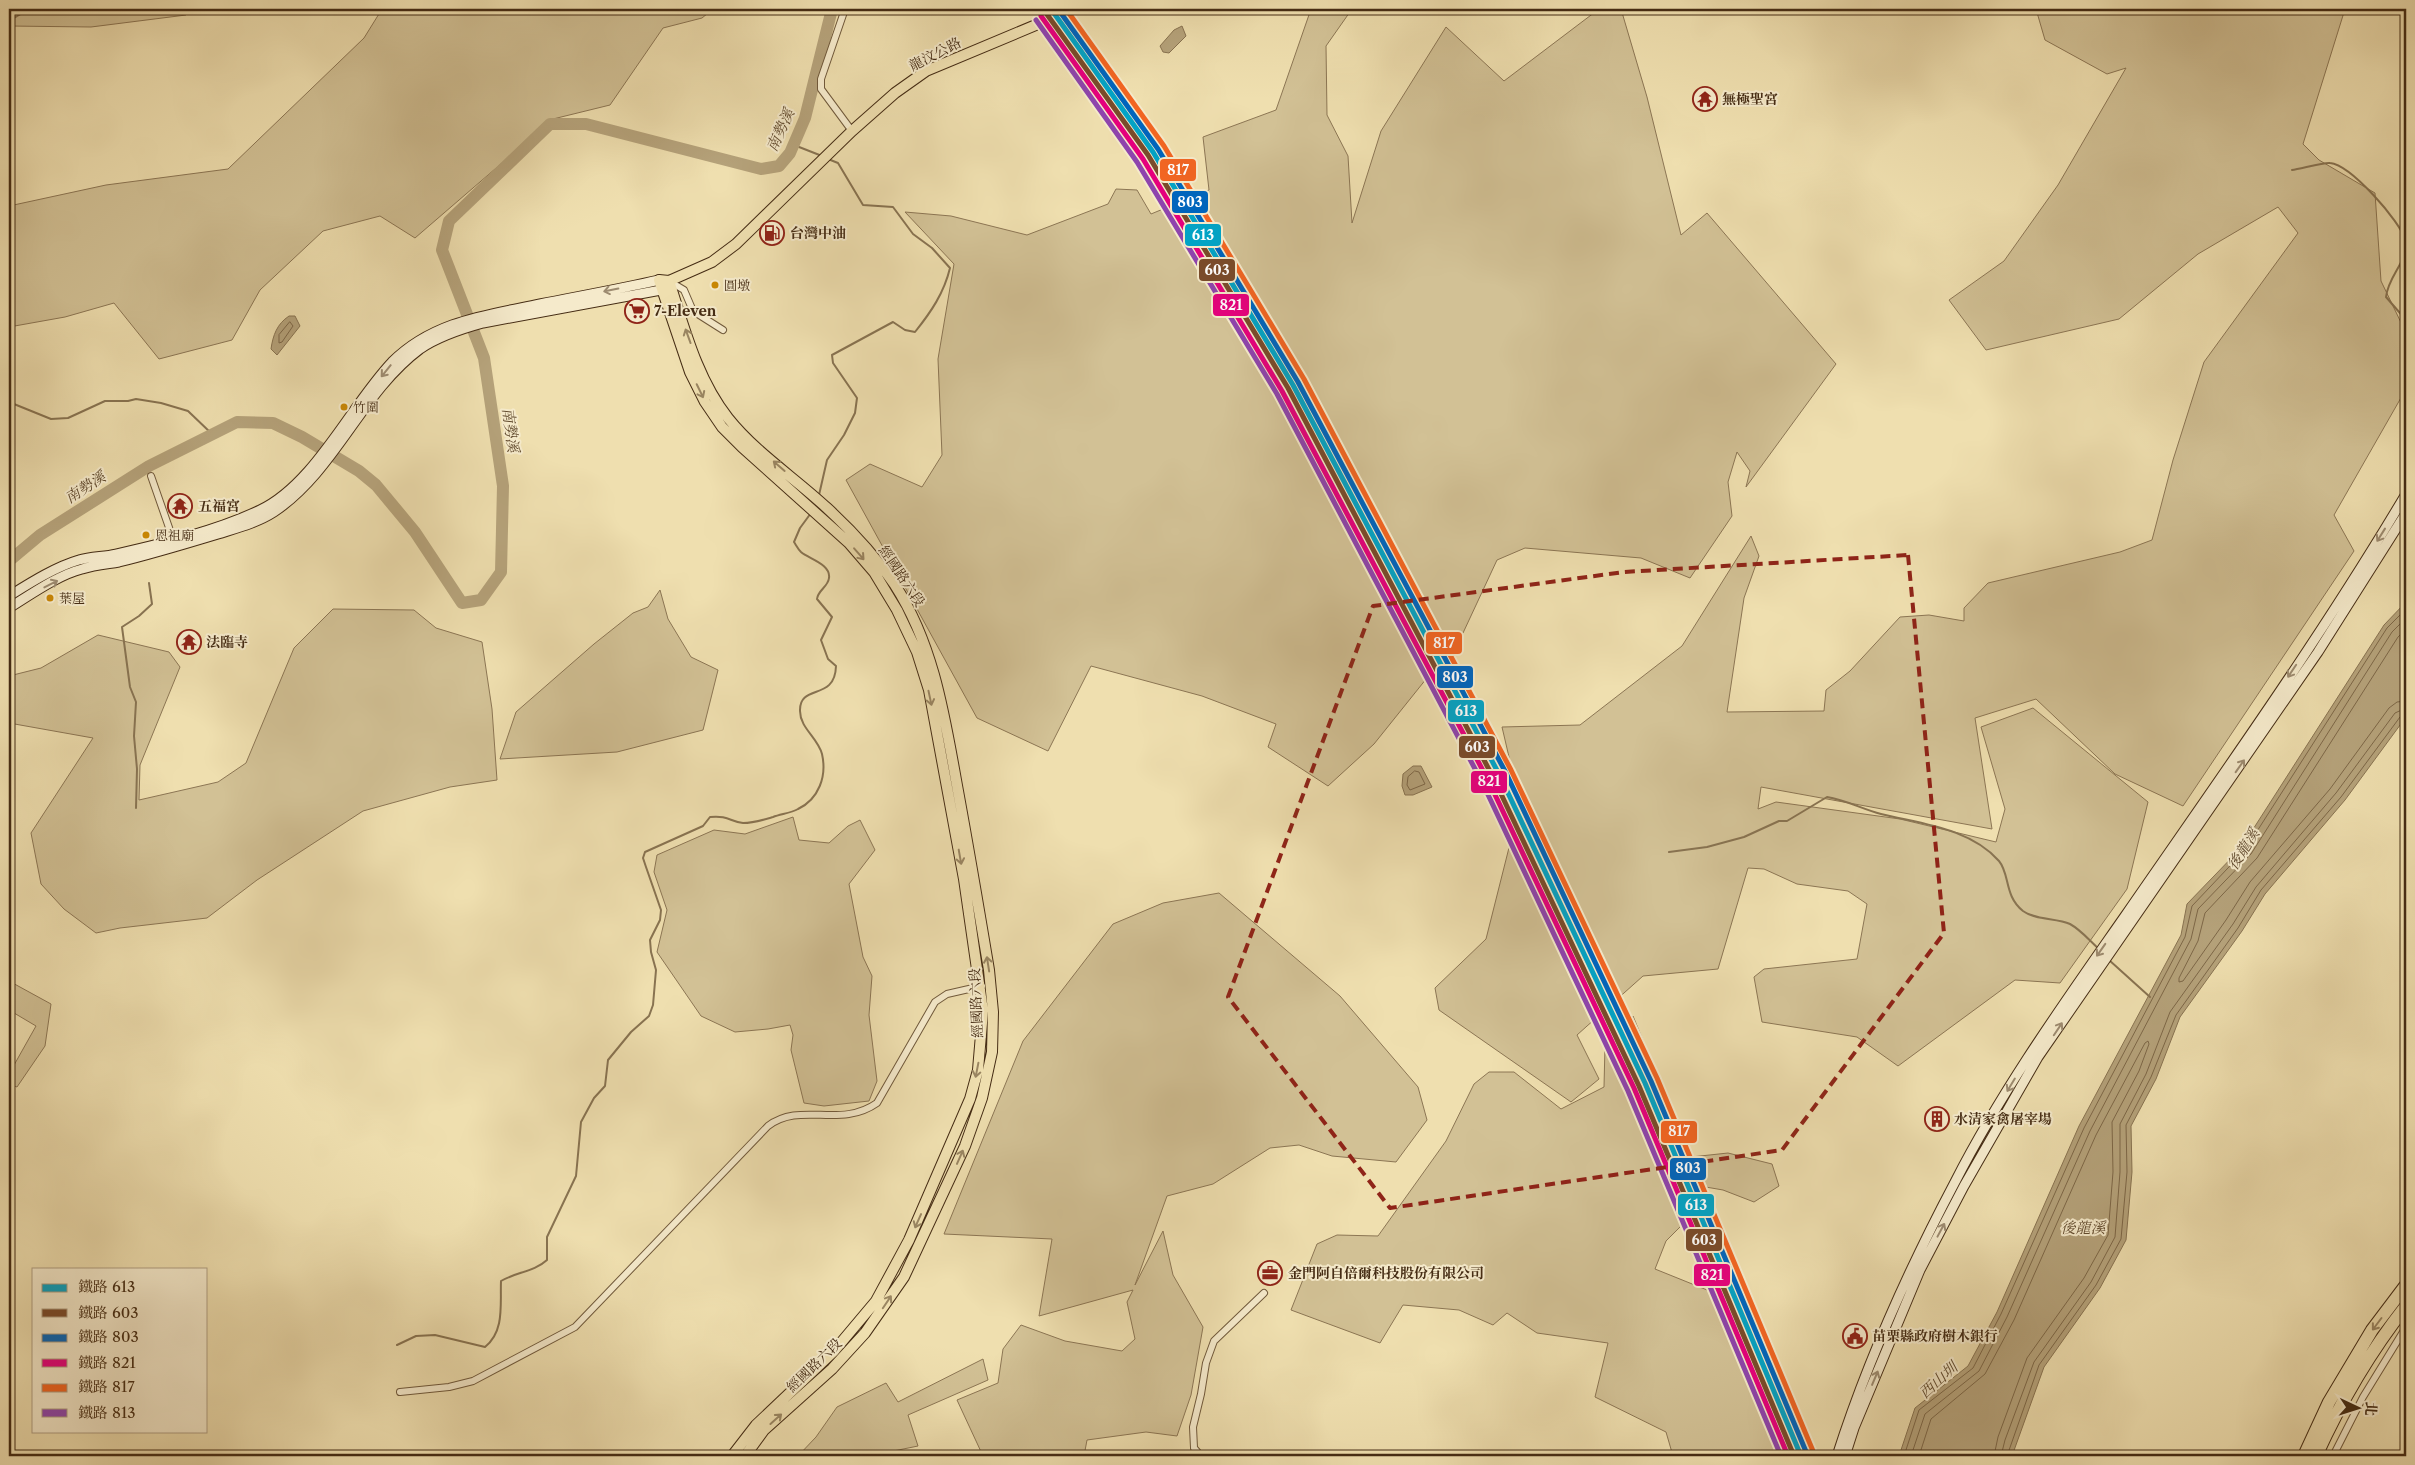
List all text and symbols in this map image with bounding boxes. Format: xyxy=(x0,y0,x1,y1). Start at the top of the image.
street label: 龍汶公路 xyxy=(906,33,964,75)
temple icon: 無極聖宮 xyxy=(1692,86,1718,112)
place label: 無極聖宮 xyxy=(1722,90,1778,108)
water label: 南勢溪 xyxy=(762,104,799,154)
line badge: 817 xyxy=(1159,158,1197,182)
text: 817 xyxy=(1167,161,1190,179)
line badge: 803 xyxy=(1171,190,1209,214)
text: 803 xyxy=(1177,193,1203,211)
fuel station icon: 台灣中油 xyxy=(759,220,785,246)
line badge: 613 xyxy=(1184,223,1222,247)
place label: 台灣中油 xyxy=(790,224,846,242)
text: 613 xyxy=(1192,226,1214,244)
line badge: 603 xyxy=(1198,258,1236,282)
text: 603 xyxy=(1204,261,1230,279)
place label: 圓墩 xyxy=(724,277,750,293)
marker: 圓墩 xyxy=(710,280,720,290)
one-way arrow xyxy=(603,286,619,295)
line badge: 821 xyxy=(1212,293,1250,317)
text: 821 xyxy=(1219,296,1243,314)
supermarket icon: 7-Eleven xyxy=(624,298,650,324)
place label: 7-Eleven xyxy=(654,302,717,320)
one-way arrow xyxy=(683,329,692,344)
one-way arrow xyxy=(380,364,391,377)
one-way arrow xyxy=(695,383,705,398)
place label: 竹圍 xyxy=(353,399,379,415)
marker: 竹圍 xyxy=(339,402,349,412)
water label: 南勢溪 xyxy=(498,406,524,456)
one-way arrow xyxy=(773,461,786,472)
water label: 南勢溪 xyxy=(61,466,111,507)
temple icon: 五福宮 xyxy=(167,493,193,519)
place label: 五福宮 xyxy=(198,497,240,515)
place label: 恩祖廟 xyxy=(155,527,194,543)
one-way arrow xyxy=(2376,528,2386,542)
marker: 恩祖廟 xyxy=(141,530,151,540)
street label: 經國路六段 xyxy=(875,542,929,610)
one-way arrow xyxy=(853,547,864,560)
one-way arrow xyxy=(43,579,58,588)
place label: 葉屋 xyxy=(59,590,85,606)
marker: 葉屋 xyxy=(45,593,55,603)
temple icon: 法臨寺 xyxy=(176,629,202,655)
line badge: 817 xyxy=(1425,631,1463,655)
place label: 法臨寺 xyxy=(206,633,248,651)
text: 817 xyxy=(1433,634,1456,652)
one-way arrow xyxy=(2287,664,2297,678)
line badge: 803 xyxy=(1436,665,1474,689)
text: 803 xyxy=(1442,668,1468,686)
one-way arrow xyxy=(926,689,935,705)
line badge: 613 xyxy=(1447,699,1485,723)
text: 613 xyxy=(1455,702,1477,720)
line badge: 603 xyxy=(1458,735,1496,759)
text: 603 xyxy=(1464,738,1490,756)
one-way arrow xyxy=(2235,759,2245,773)
line badge: 821 xyxy=(1470,770,1508,794)
text: 821 xyxy=(1477,772,1501,790)
water label: 後龍溪 xyxy=(2223,823,2264,873)
one-way arrow xyxy=(955,849,965,865)
one-way arrow xyxy=(2096,943,2106,957)
one-way arrow xyxy=(983,957,993,973)
street label: 經國路六段 xyxy=(965,968,987,1038)
one-way arrow xyxy=(2053,1022,2063,1036)
one-way arrow xyxy=(972,1061,982,1077)
one-way arrow xyxy=(2006,1077,2016,1091)
building icon: 水清家禽屠宰場 xyxy=(1924,1106,1950,1132)
place label: 水清家禽屠宰場 xyxy=(1954,1110,2052,1128)
line badge: 817 xyxy=(1660,1120,1698,1144)
text: 817 xyxy=(1668,1122,1691,1140)
one-way arrow xyxy=(955,1150,965,1165)
line badge: 803 xyxy=(1669,1157,1707,1181)
text: 803 xyxy=(1675,1159,1701,1177)
line badge: 613 xyxy=(1677,1193,1715,1217)
text: 613 xyxy=(1685,1196,1707,1214)
one-way arrow xyxy=(913,1213,923,1228)
water label: 後龍溪 xyxy=(2060,1218,2107,1237)
one-way arrow xyxy=(1937,1223,1946,1238)
line badge: 603 xyxy=(1685,1228,1723,1252)
text: 603 xyxy=(1691,1231,1717,1249)
office icon: 金門阿自倍爾科技股份有限公司 xyxy=(1257,1260,1283,1286)
line badge: 821 xyxy=(1693,1263,1731,1287)
place label: 金門阿自倍爾科技股份有限公司 xyxy=(1288,1264,1484,1282)
text: 821 xyxy=(1700,1266,1724,1284)
legend xyxy=(32,1268,208,1432)
text: 鐵路 613 xyxy=(78,1277,135,1296)
one-way arrow xyxy=(882,1295,893,1309)
text: 鐵路 603 xyxy=(78,1303,139,1322)
one-way arrow xyxy=(2372,1317,2382,1331)
public building icon: 苗栗縣政府樹木銀行 xyxy=(1842,1323,1868,1349)
text: 鐵路 803 xyxy=(78,1327,139,1346)
place label: 苗栗縣政府樹木銀行 xyxy=(1872,1327,1998,1345)
street label: 經國路六段 xyxy=(783,1334,845,1396)
text: 鐵路 821 xyxy=(78,1353,137,1372)
water label: 西山圳 xyxy=(1915,1356,1963,1402)
one-way arrow xyxy=(1871,1371,1881,1386)
text: 鐵路 817 xyxy=(78,1377,135,1396)
north arrow xyxy=(2332,1382,2382,1432)
text: 北 xyxy=(2362,1401,2380,1417)
text: 鐵路 813 xyxy=(78,1403,135,1422)
one-way arrow xyxy=(770,1414,783,1425)

